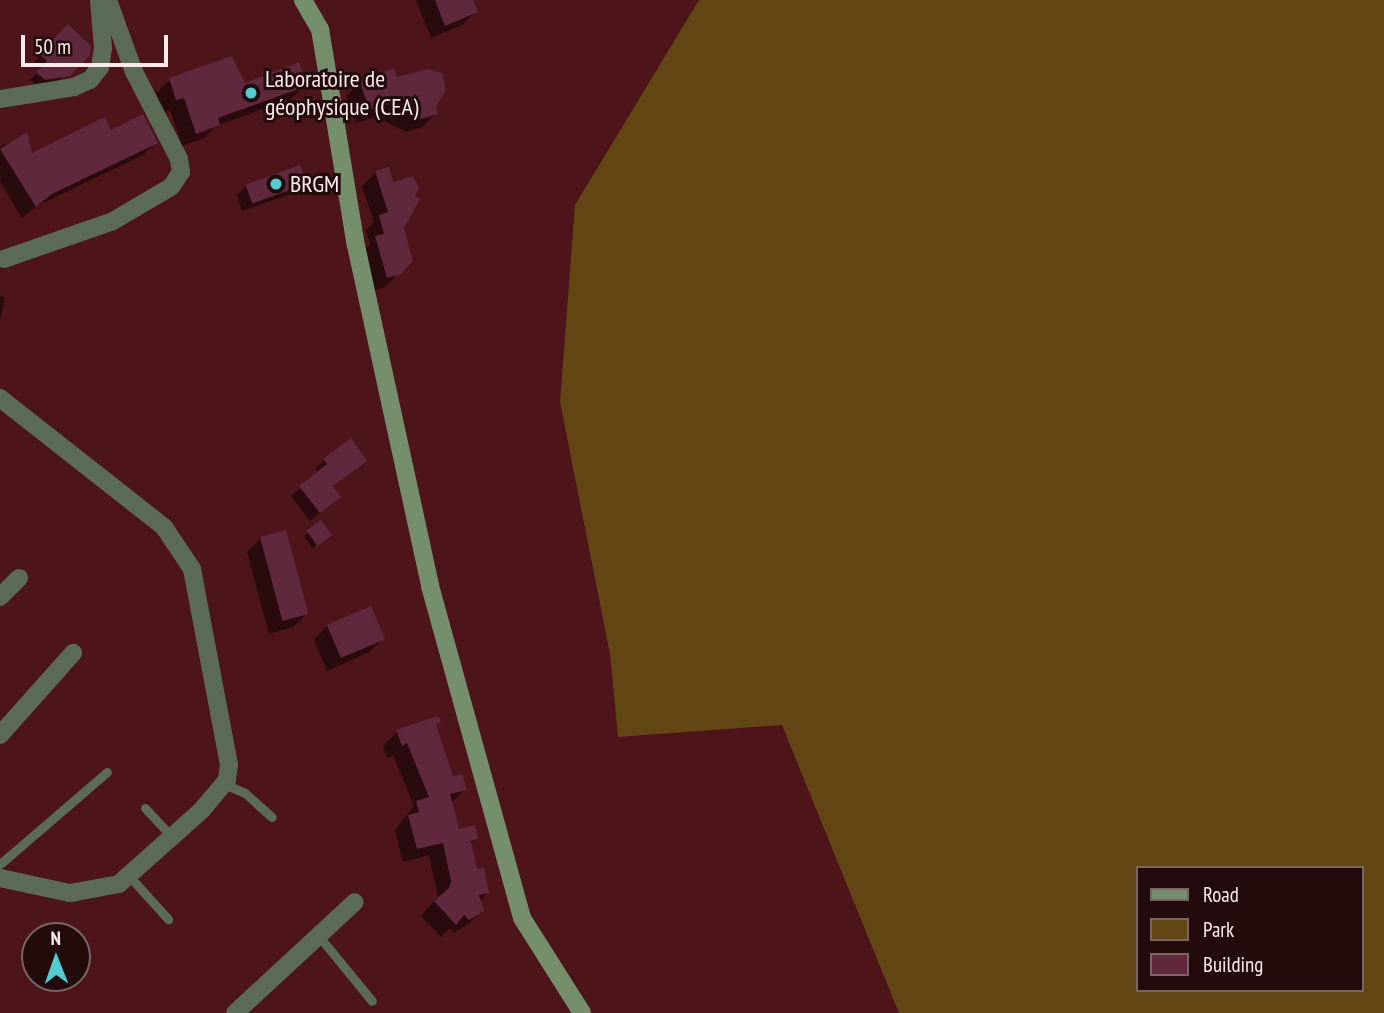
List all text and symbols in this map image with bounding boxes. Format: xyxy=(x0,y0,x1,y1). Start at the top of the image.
scale bar xyxy=(24,21,172,65)
text: 50 m xyxy=(34,33,71,60)
place label: Laboratoire de géophysique (CEA) xyxy=(265,65,418,121)
marker: Laboratoire de géophysique (CEA) xyxy=(243,85,259,101)
place label: BRGM xyxy=(290,170,339,198)
marker: BRGM xyxy=(268,176,284,192)
legend xyxy=(1136,866,1363,992)
text: Road xyxy=(1203,881,1239,908)
text: Park xyxy=(1203,916,1234,943)
north arrow xyxy=(21,922,91,992)
text: N xyxy=(50,926,61,950)
text: Building xyxy=(1203,951,1263,978)

